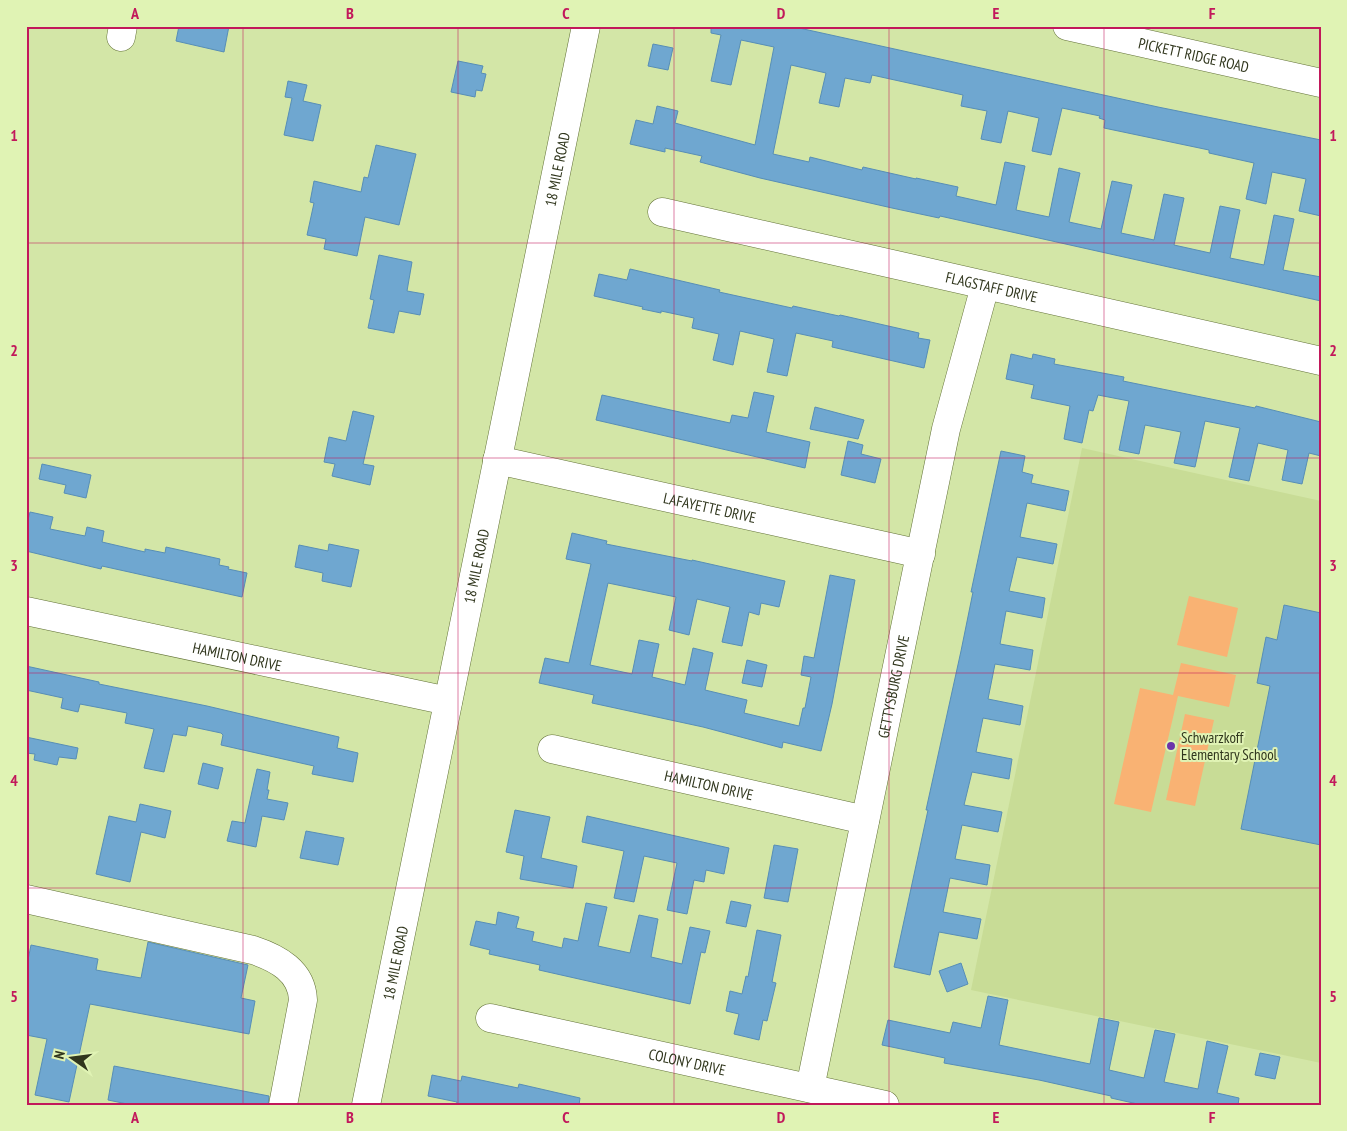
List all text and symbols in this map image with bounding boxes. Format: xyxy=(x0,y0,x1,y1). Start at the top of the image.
text: A xyxy=(130,3,140,23)
text: B xyxy=(346,3,354,23)
text: C xyxy=(562,3,570,23)
text: D xyxy=(777,3,786,23)
text: E xyxy=(993,3,1000,23)
text: F xyxy=(1209,3,1216,23)
street label: PICKETT RIDGE ROAD xyxy=(1137,33,1251,76)
text: 1 xyxy=(10,125,18,145)
text: 1 xyxy=(1329,125,1337,145)
street label: 18 MILE ROAD xyxy=(540,130,574,208)
street label: FLAGSTAFF DRIVE xyxy=(944,267,1039,306)
text: 2 xyxy=(10,340,18,360)
text: 2 xyxy=(1329,340,1337,360)
street label: LAFAYETTE DRIVE xyxy=(662,488,758,527)
street label: 18 MILE ROAD xyxy=(459,527,493,605)
text: 3 xyxy=(10,555,18,575)
text: 3 xyxy=(1329,555,1337,575)
street label: GETTYSBURG DRIVE xyxy=(873,633,913,740)
street label: HAMILTON DRIVE xyxy=(191,637,284,675)
place label: Schwarzkoff Elementary School xyxy=(1181,728,1278,764)
marker: Schwarzkoff Elementary School xyxy=(1165,740,1177,752)
street label: HAMILTON DRIVE xyxy=(663,765,755,804)
text: 4 xyxy=(10,770,18,790)
text: 4 xyxy=(1329,770,1337,790)
street label: 18 MILE ROAD xyxy=(378,924,412,1002)
text: 5 xyxy=(10,986,18,1006)
text: 5 xyxy=(1329,986,1337,1006)
north arrow xyxy=(48,1034,98,1084)
street label: COLONY DRIVE xyxy=(647,1044,728,1079)
text: N xyxy=(50,1049,69,1061)
text: A xyxy=(130,1107,140,1127)
text: B xyxy=(346,1107,354,1127)
text: C xyxy=(562,1107,570,1127)
text: D xyxy=(777,1107,786,1127)
text: E xyxy=(993,1107,1000,1127)
text: F xyxy=(1209,1107,1216,1127)

